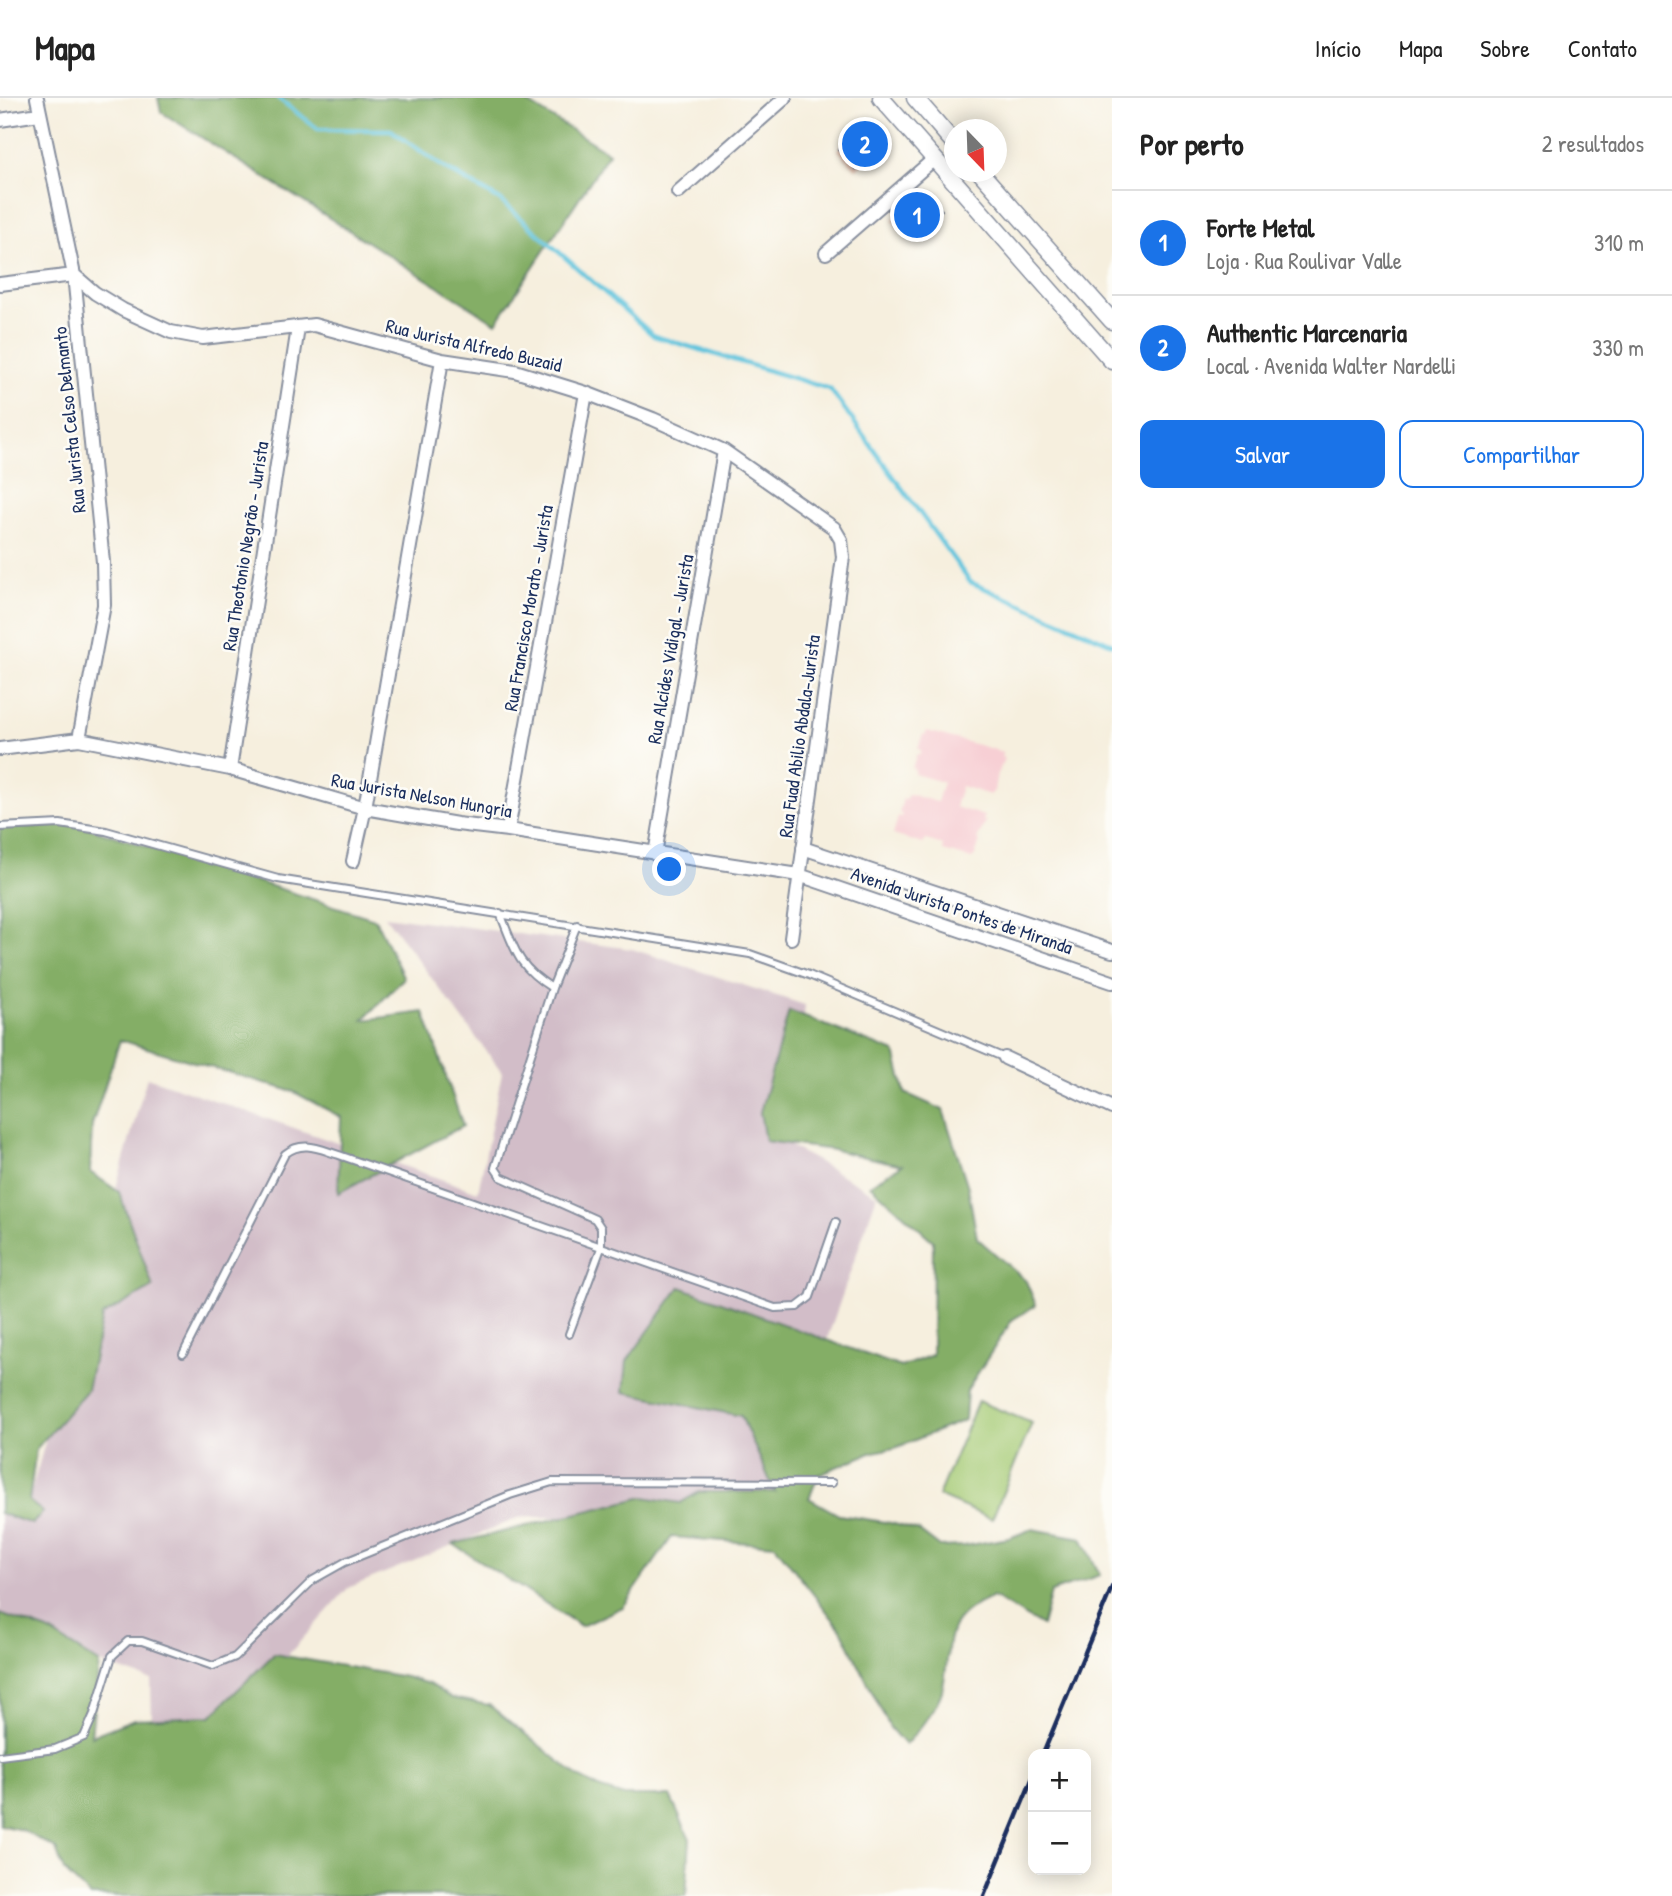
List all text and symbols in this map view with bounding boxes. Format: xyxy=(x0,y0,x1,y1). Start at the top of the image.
text: Mapa xyxy=(35,26,95,70)
text: Início xyxy=(1315,32,1361,64)
text: Mapa xyxy=(1399,32,1442,64)
text: Sobre xyxy=(1480,32,1530,64)
text: Contato xyxy=(1568,32,1637,64)
pin: 2 xyxy=(842,118,888,170)
north arrow xyxy=(944,119,1007,182)
text: Por perto xyxy=(1140,124,1244,164)
text: 2 resultados xyxy=(1542,128,1644,159)
pin: 1 xyxy=(894,189,940,241)
text: Forte Metal xyxy=(1207,210,1314,245)
text: 1 xyxy=(1159,227,1167,258)
text: 310 m xyxy=(1594,227,1644,258)
text: Loja · Rua Roulivar Valle xyxy=(1207,245,1402,276)
street label: Rua Jurista Alfredo Buzaid xyxy=(383,312,565,378)
text: Authentic Marcenaria xyxy=(1207,315,1407,350)
street label: Rua Jurista Celso Delmanto xyxy=(46,325,92,514)
text: 2 xyxy=(1158,332,1168,363)
text: 330 m xyxy=(1592,332,1644,363)
text: Local · Avenida Walter Nardelli xyxy=(1207,350,1456,381)
button: Salvar xyxy=(1140,420,1385,488)
button: Compartilhar xyxy=(1399,420,1644,488)
street label: Rua Theotonio Negrão - Jurista xyxy=(216,439,274,653)
street label: Rua Francisco Morato - Jurista xyxy=(497,502,559,713)
street label: Rua Alcides Vidigal - Jurista xyxy=(641,552,700,746)
street label: Rua Fuad Abilio Abdala-Jurista xyxy=(772,632,826,839)
street label: Rua Jurista Nelson Hungria xyxy=(330,766,515,824)
your location xyxy=(652,852,686,886)
street label: Avenida Jurista Pontes de Miranda xyxy=(848,860,1077,960)
map controls xyxy=(1028,1749,1091,1875)
button: + xyxy=(1028,1749,1091,1812)
button: − xyxy=(1028,1812,1091,1875)

